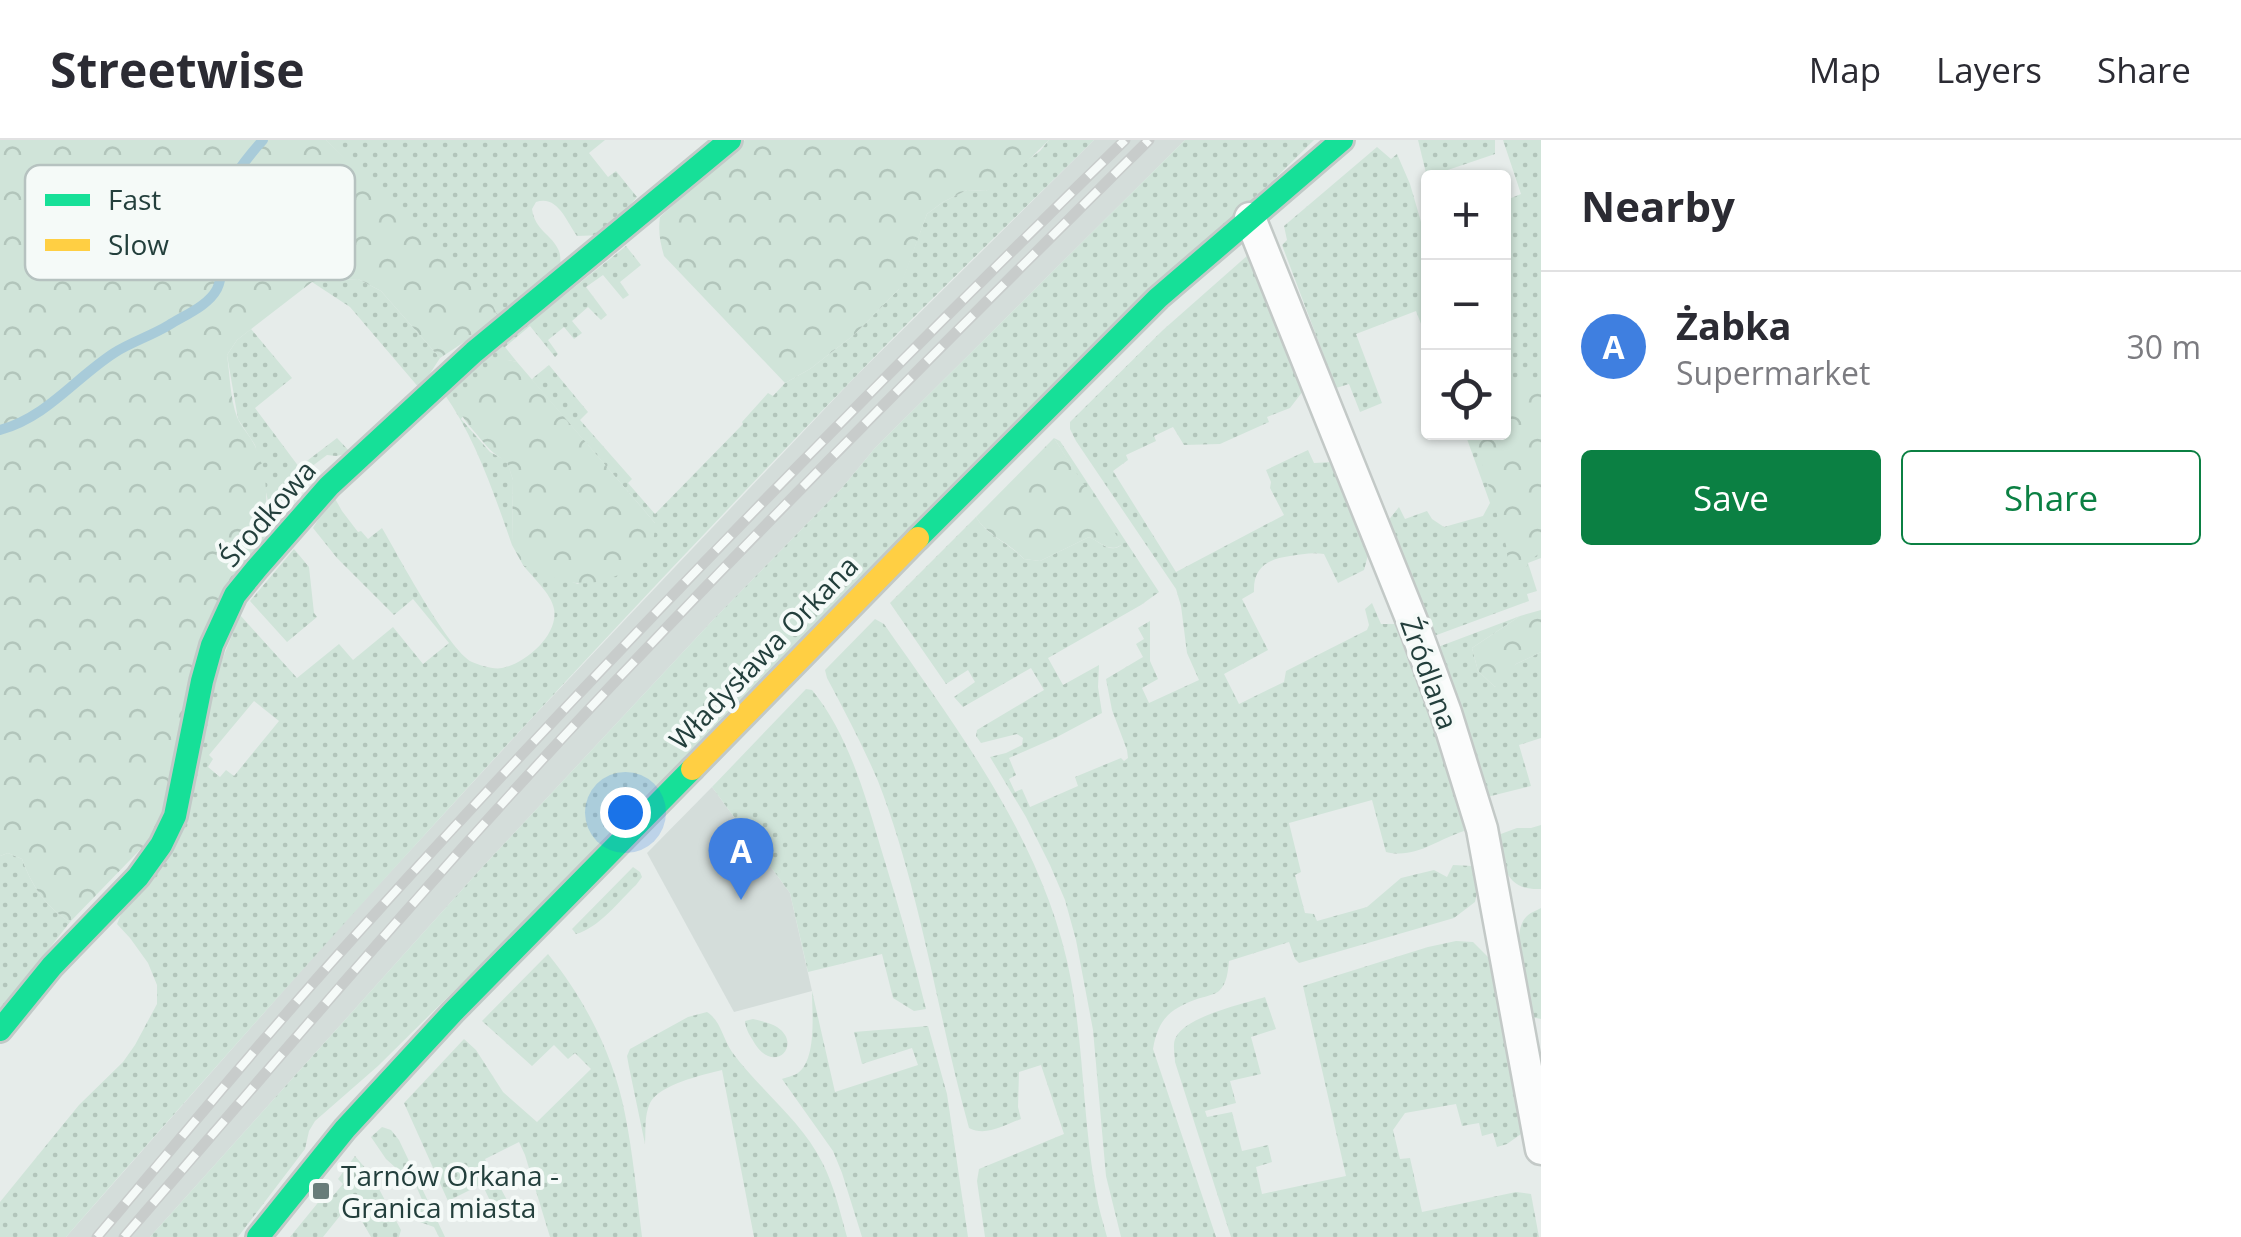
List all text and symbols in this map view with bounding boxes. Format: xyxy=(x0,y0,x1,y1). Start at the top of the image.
text: Streetwise xyxy=(50,37,305,102)
text: Map xyxy=(1809,46,1881,93)
text: Layers xyxy=(1936,46,2042,93)
text: Share xyxy=(2097,46,2191,93)
legend xyxy=(25,165,355,280)
map controls xyxy=(1421,170,1511,440)
button: + xyxy=(1421,170,1511,260)
text: Nearby xyxy=(1581,177,1735,234)
text: Fast xyxy=(108,180,161,218)
text: Slow xyxy=(108,225,169,263)
button: − xyxy=(1421,260,1511,350)
text: Żabka xyxy=(1676,299,1792,351)
text: A xyxy=(1602,325,1625,368)
text: 30 m xyxy=(2126,325,2201,368)
button: locate xyxy=(1421,350,1511,440)
text: Supermarket xyxy=(1676,351,1870,394)
button: Save xyxy=(1581,450,1881,545)
button: Share xyxy=(1901,450,2201,545)
street label: Środkowa xyxy=(210,452,324,574)
street label: Władysława Orkana xyxy=(660,547,866,757)
street label: Źródlana xyxy=(1392,612,1468,734)
your location xyxy=(600,787,651,838)
pin: A xyxy=(708,818,774,900)
place label: Tarnów Orkana - Granica miasta xyxy=(341,1156,559,1226)
marker: Tarnów Orkana - Granica miasta xyxy=(310,1180,332,1202)

